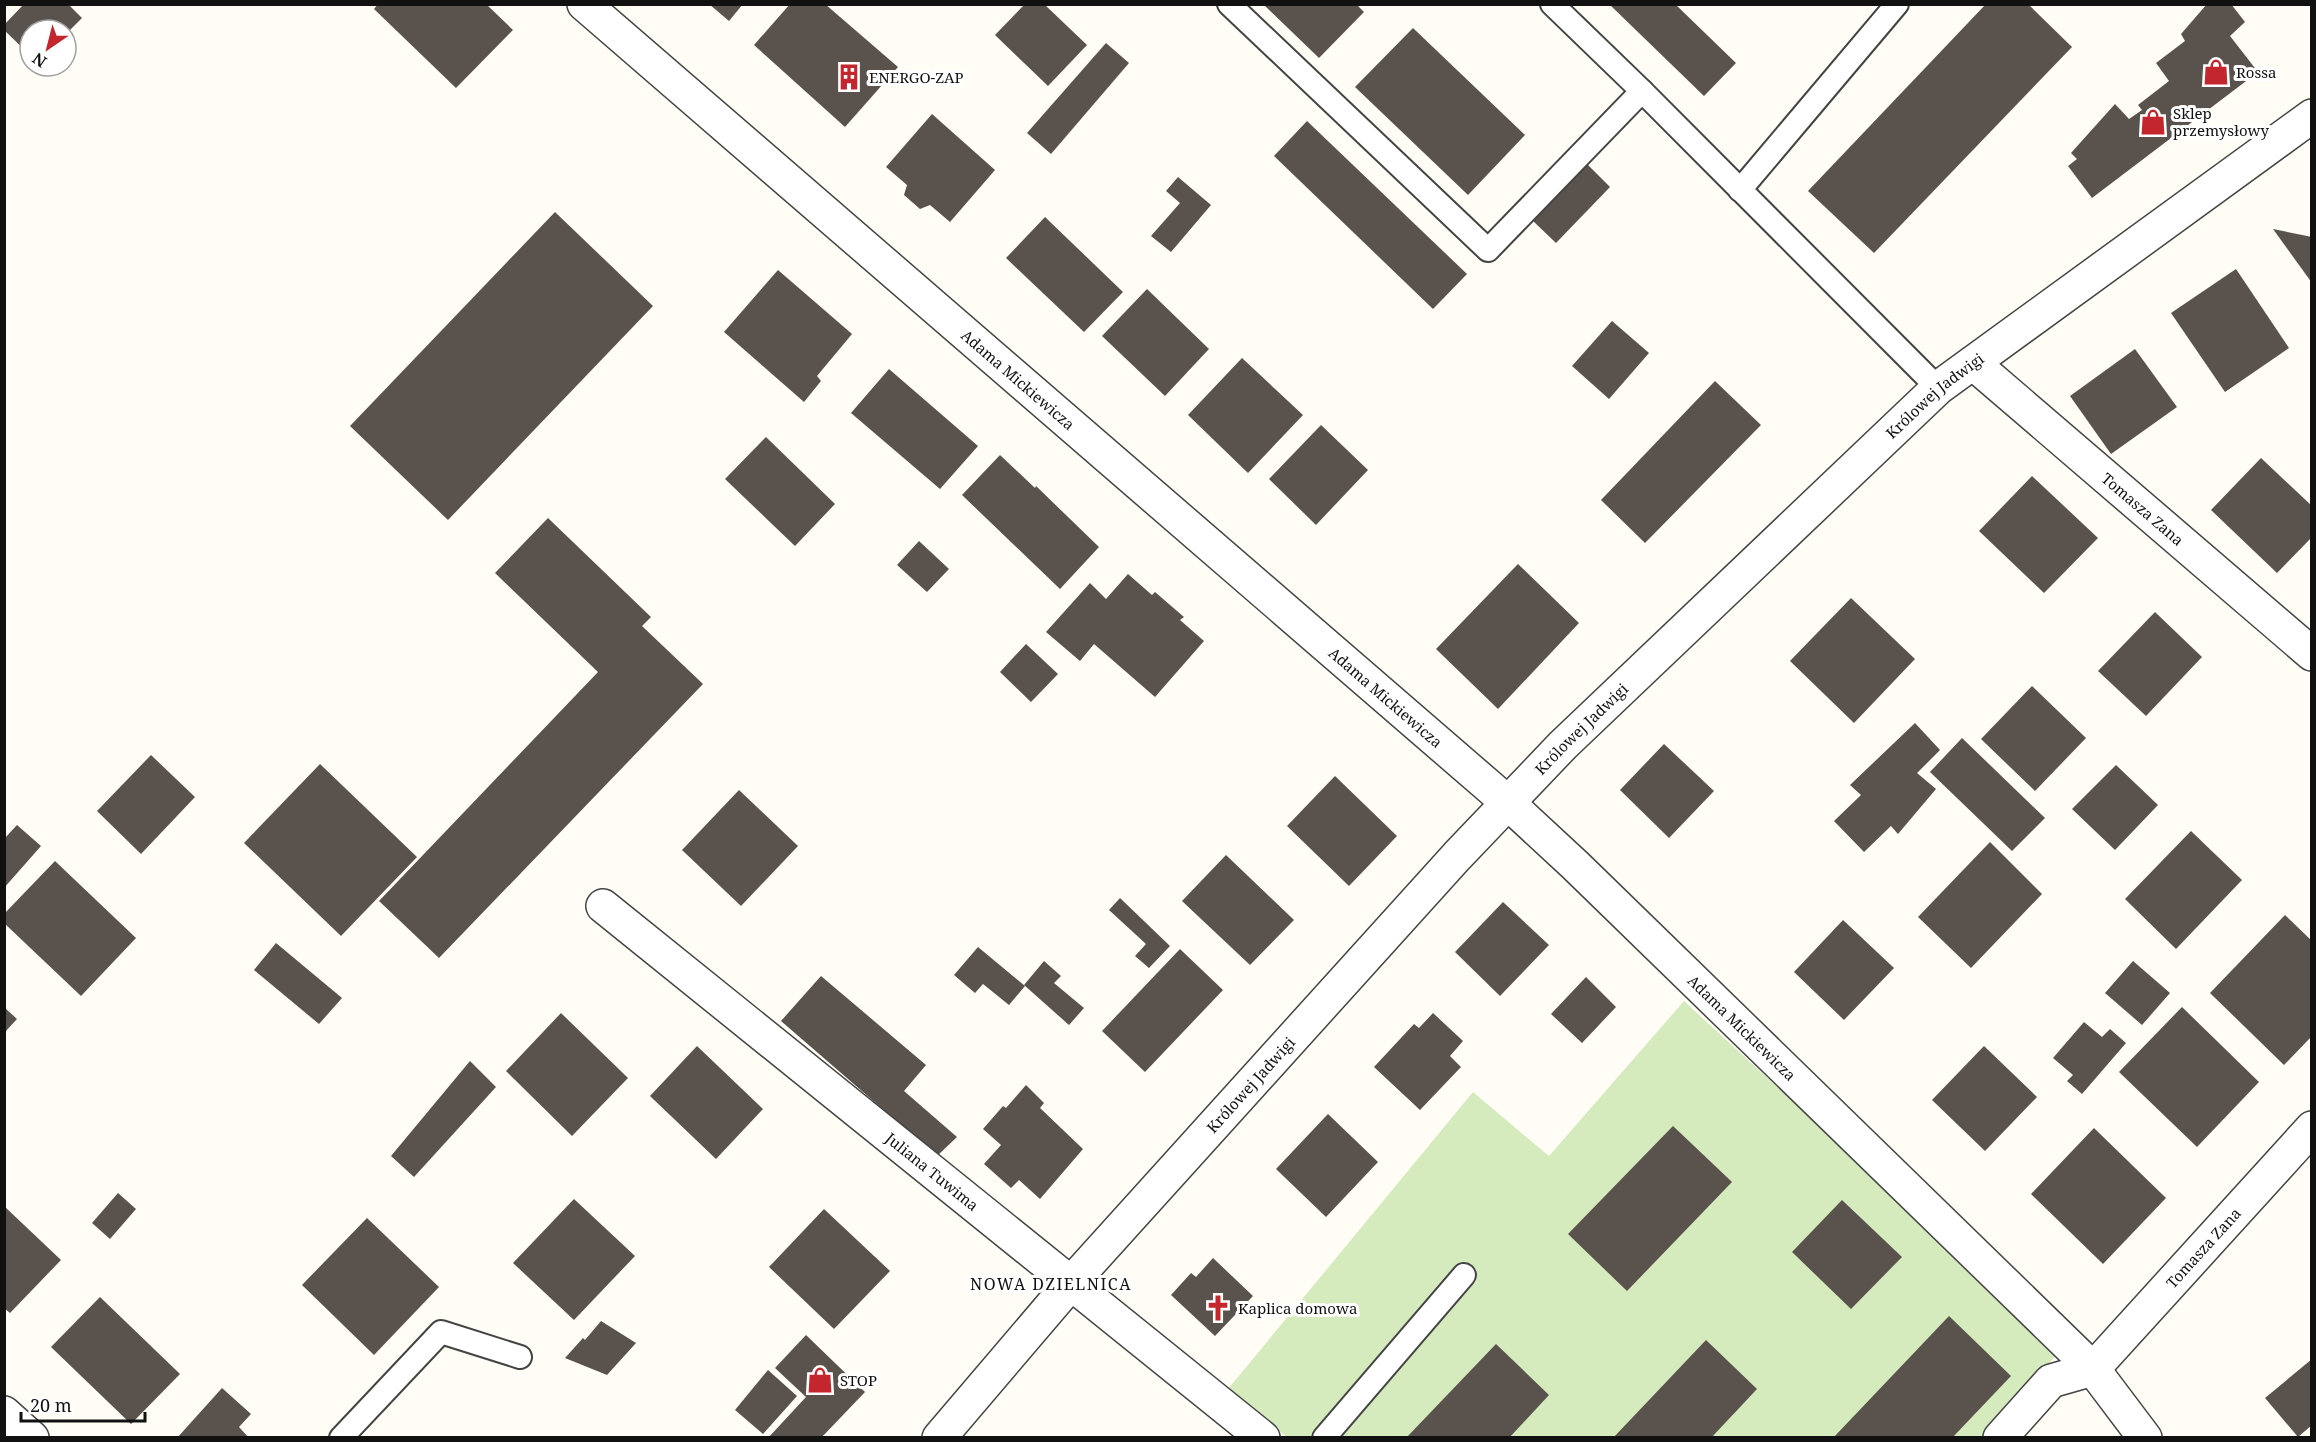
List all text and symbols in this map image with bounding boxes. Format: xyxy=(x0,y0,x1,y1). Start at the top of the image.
north arrow xyxy=(18,18,78,78)
text: N xyxy=(28,47,51,73)
shop icon: Rossa xyxy=(2201,57,2231,87)
building icon: ENERGO-ZAP xyxy=(834,62,864,92)
place label: Rossa xyxy=(2236,62,2276,82)
place label: ENERGO-ZAP xyxy=(869,67,964,87)
place label: Sklep przemysłowy xyxy=(2173,103,2270,140)
shop icon: Sklep przemysłowy xyxy=(2138,107,2168,137)
street label: Adama Mickiewicza xyxy=(957,325,1079,434)
street label: Królowej Jadwigi xyxy=(1881,348,1988,443)
street label: Tomasza Zana xyxy=(2098,468,2188,550)
street label: Adama Mickiewicza xyxy=(1325,643,1447,752)
street label: Królowej Jadwigi xyxy=(1530,679,1632,779)
street label: Adama Mickiewicza xyxy=(1684,970,1801,1085)
street label: Królowej Jadwigi xyxy=(1202,1032,1299,1137)
street label: Juliana Tuwima xyxy=(881,1127,983,1215)
street label: Tomasza Zana xyxy=(2161,1203,2245,1292)
district label: NOWA DZIELNICA xyxy=(970,1273,1132,1295)
church icon: Kaplica domowa xyxy=(1203,1293,1233,1323)
place label: Kaplica domowa xyxy=(1238,1298,1357,1318)
shop icon: STOP xyxy=(805,1365,835,1395)
place label: STOP xyxy=(840,1370,877,1390)
scale bar xyxy=(21,1385,146,1423)
text: 20 m xyxy=(30,1393,72,1417)

